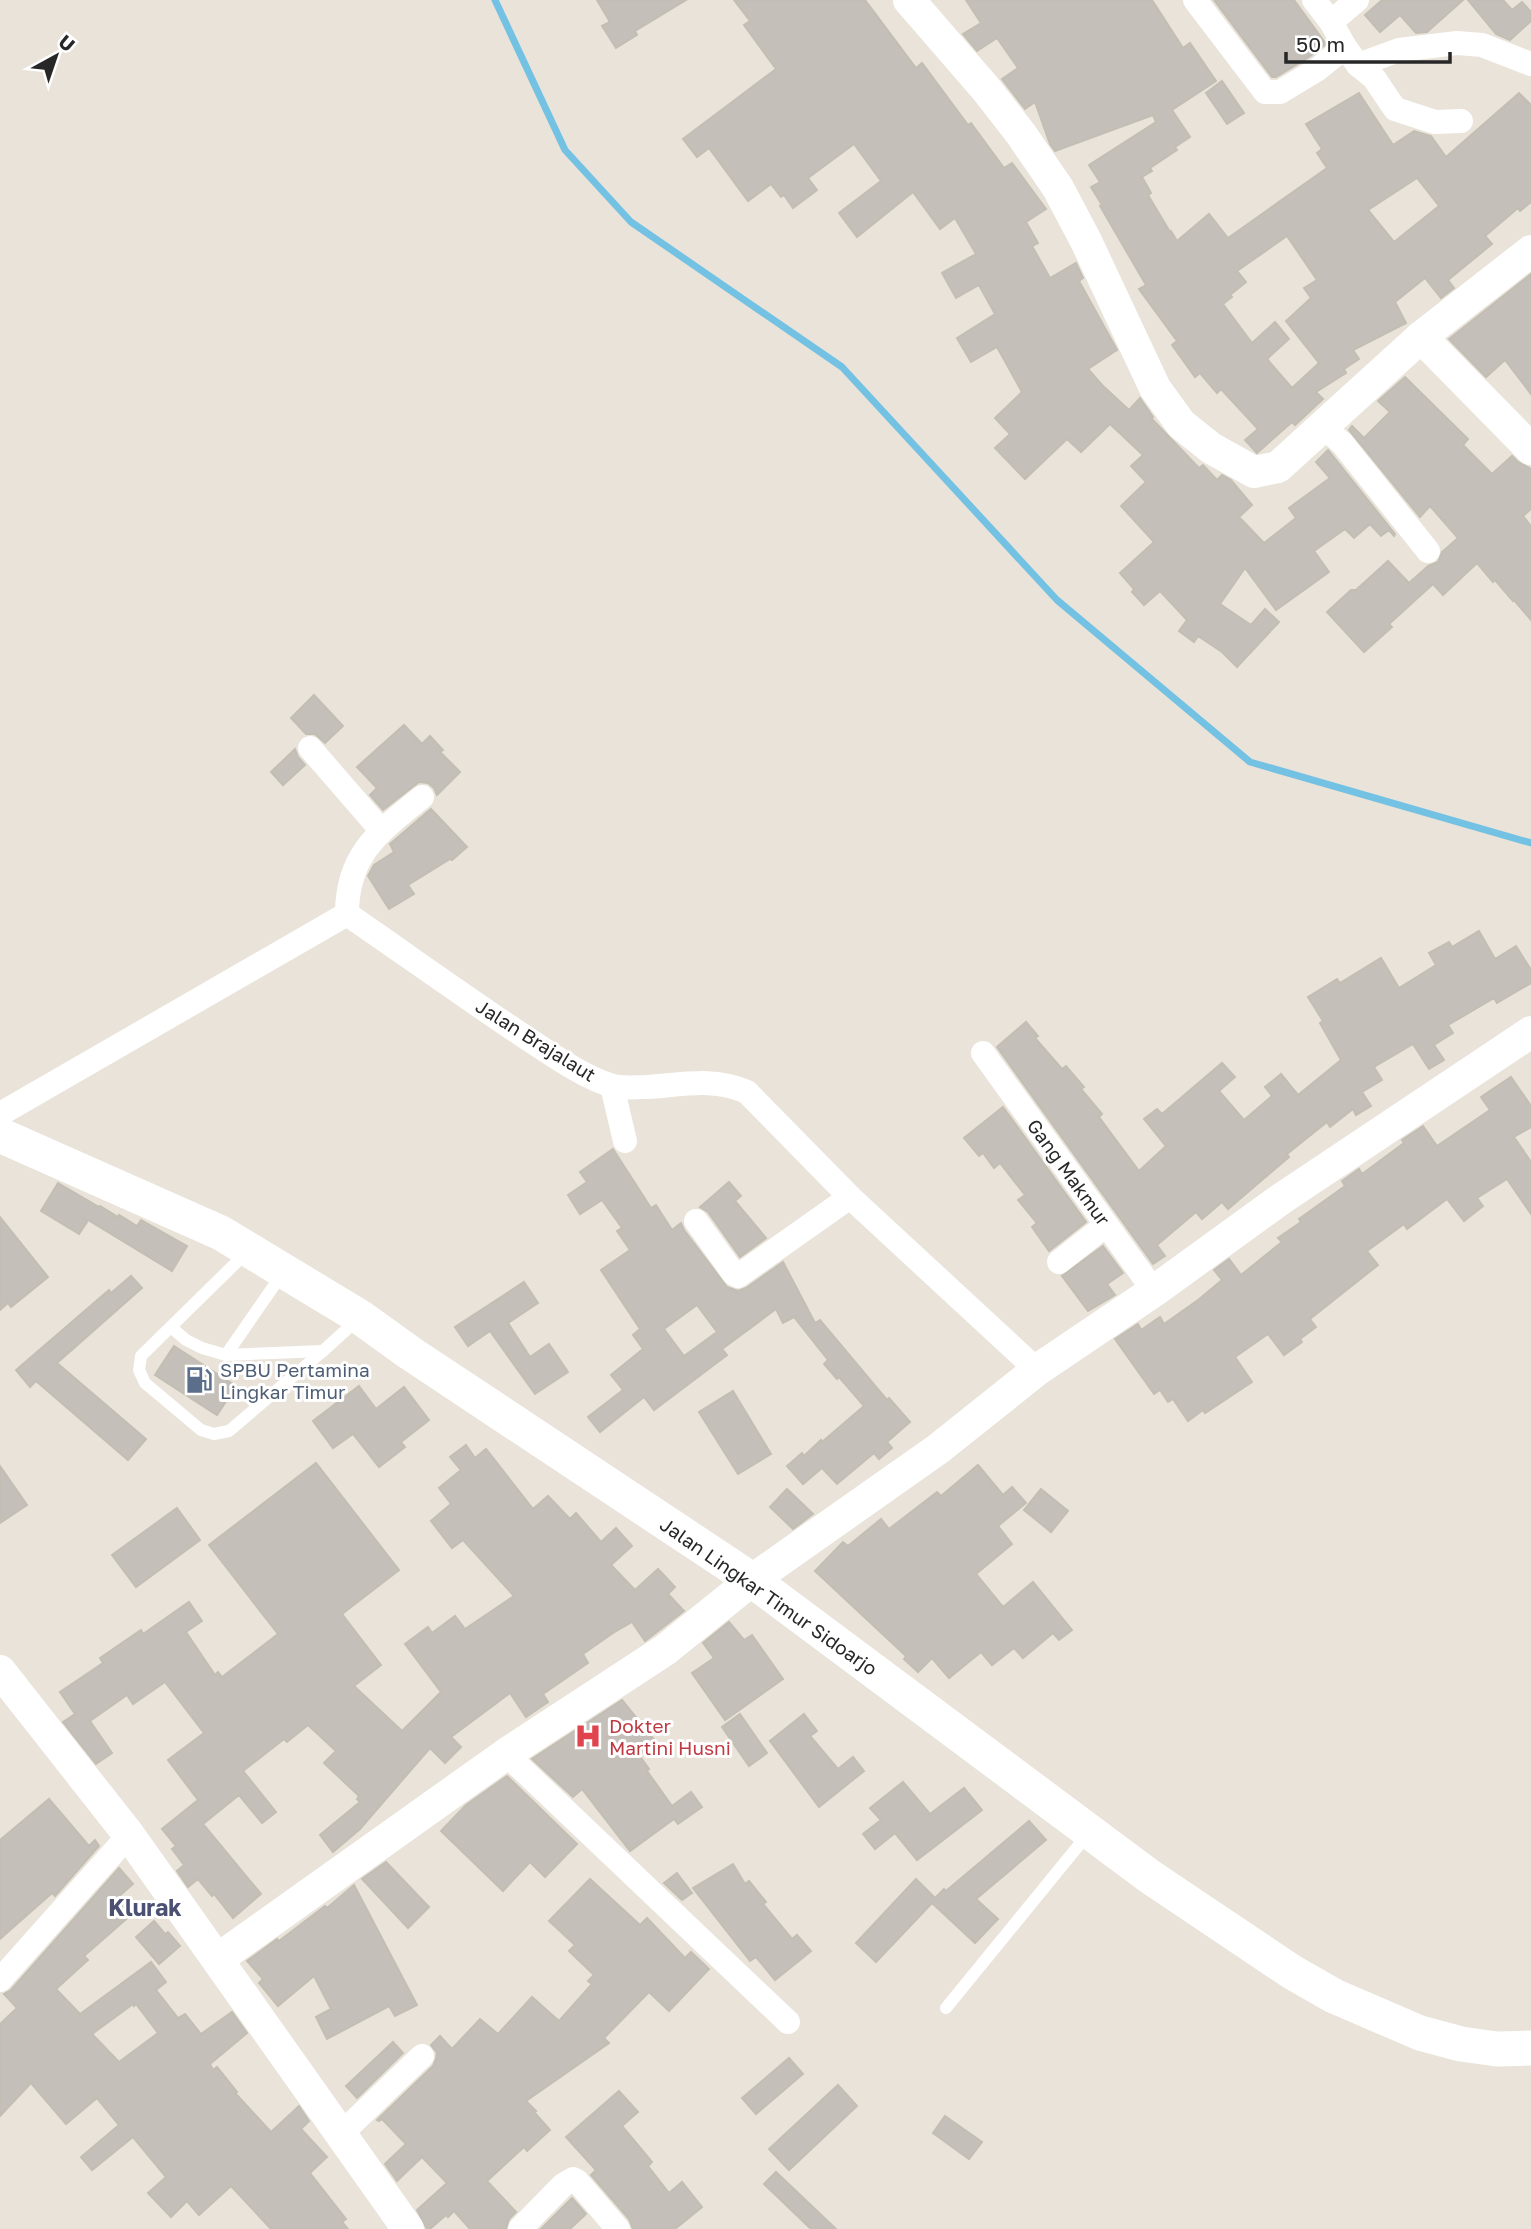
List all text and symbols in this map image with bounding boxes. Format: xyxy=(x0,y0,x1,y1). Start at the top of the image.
north arrow xyxy=(21,21,91,91)
scale bar xyxy=(1286,21,1450,65)
text: U xyxy=(55,29,80,56)
text: 50 m xyxy=(1296,31,1345,57)
street label: Jalan Brajalaut xyxy=(472,994,600,1086)
street label: Gang Makmur xyxy=(1023,1114,1116,1230)
place label: SPBU Pertamina Lingkar Timur xyxy=(220,1358,370,1403)
fuel station icon: SPBU Pertamina Lingkar Timur xyxy=(184,1365,214,1395)
street label: Jalan Lingkar Timur Sidoarjo xyxy=(656,1512,882,1680)
place label: Dokter Martini Husni xyxy=(609,1714,731,1759)
hospital icon: Dokter Martini Husni xyxy=(573,1721,603,1751)
district label: Klurak xyxy=(108,1893,182,1921)

